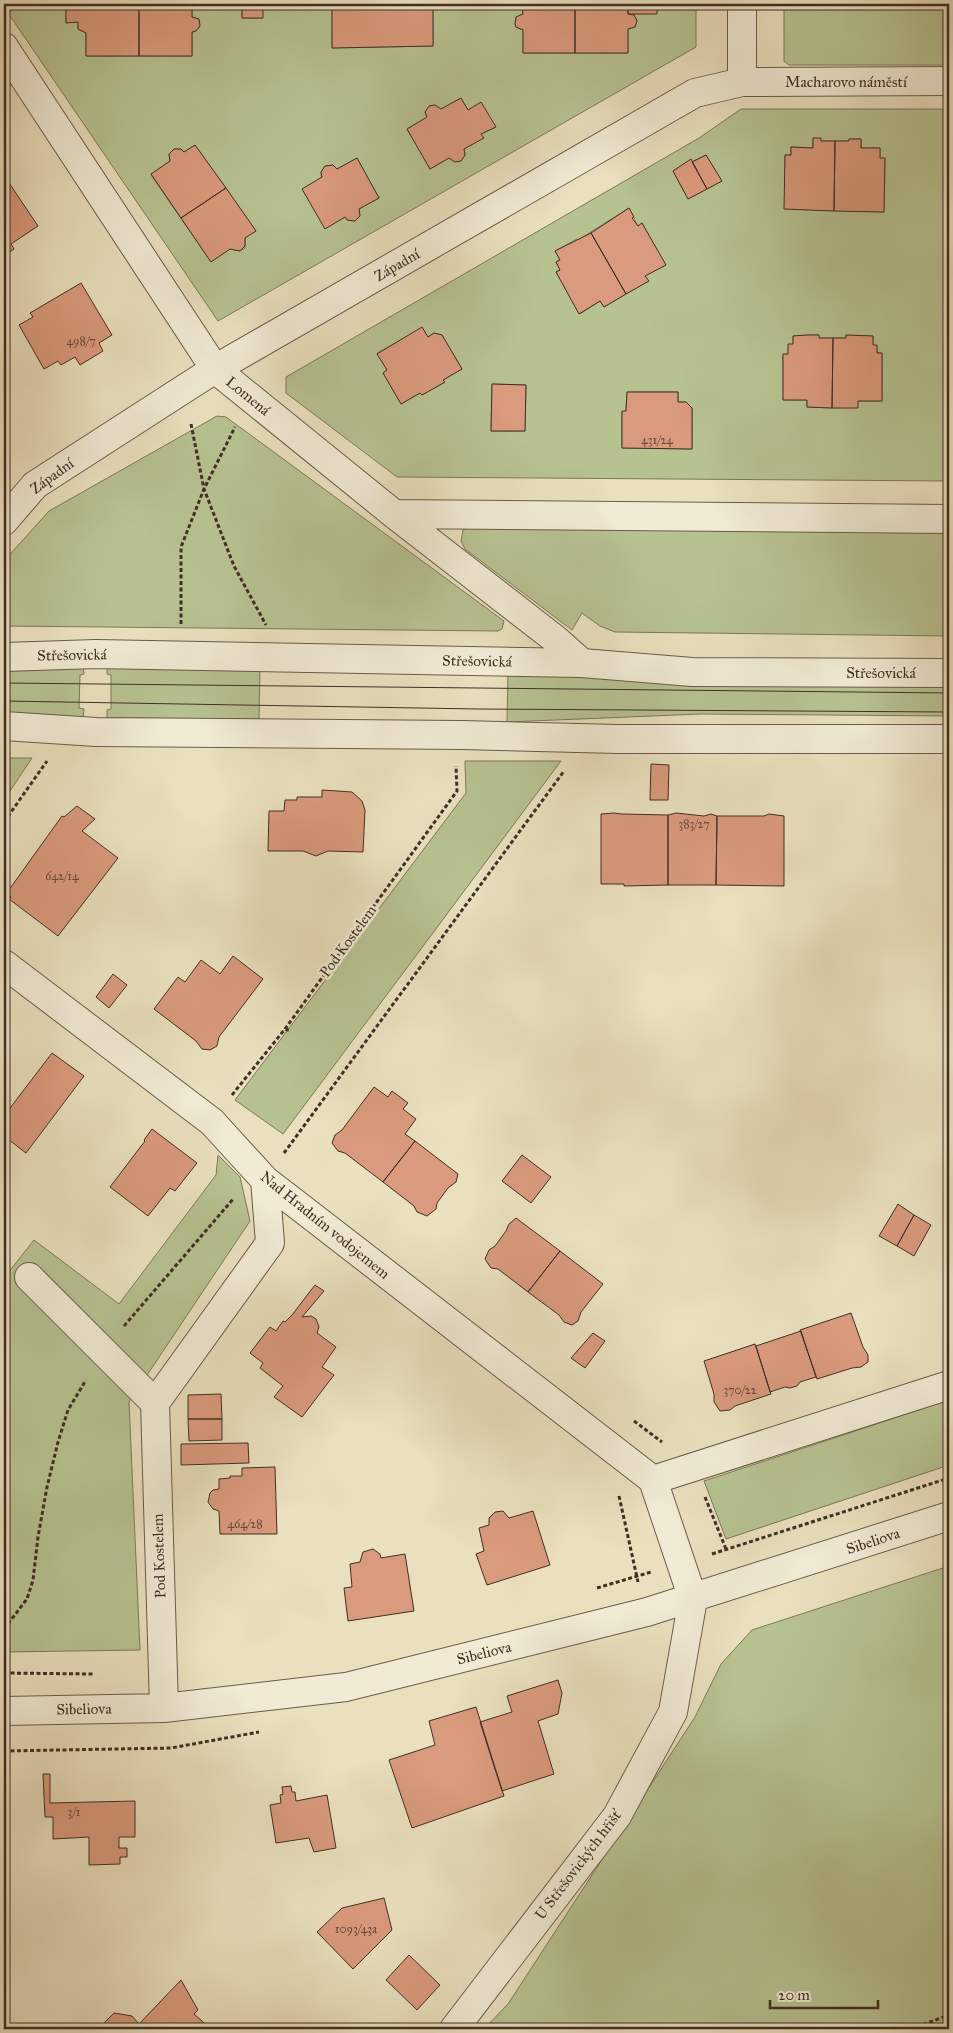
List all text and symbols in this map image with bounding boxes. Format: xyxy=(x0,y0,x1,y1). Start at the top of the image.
street label: Macharovo náměstí xyxy=(785,73,908,91)
street label: Západní xyxy=(371,244,424,285)
house number: 498/7 xyxy=(66,334,96,348)
street label: Lomená xyxy=(222,373,274,420)
house number: 431/24 xyxy=(641,433,673,447)
street label: Západní xyxy=(27,454,78,498)
street label: Střešovická xyxy=(37,645,108,665)
street label: Střešovická xyxy=(442,651,513,671)
street label: Střešovická xyxy=(846,664,917,682)
house number: 383/27 xyxy=(678,817,710,831)
house number: 642/14 xyxy=(45,869,79,883)
street label: Pod Kostelem xyxy=(316,901,380,981)
street label: Nad Hradním vodojemem xyxy=(257,1167,394,1283)
house number: 370/22 xyxy=(723,1383,757,1397)
street label: Pod Kostelem xyxy=(149,1513,169,1599)
house number: 464/28 xyxy=(227,1517,263,1531)
street label: Sibeliova xyxy=(844,1524,903,1558)
street label: Sibeliova xyxy=(455,1637,514,1668)
street label: Sibeliova xyxy=(56,1700,113,1718)
house number: 3/1 xyxy=(68,1805,81,1819)
street label: U Střešovických hřišť xyxy=(531,1805,626,1923)
house number: 1093/43a xyxy=(335,1922,378,1936)
scale bar xyxy=(770,1978,878,2010)
text: 20 m xyxy=(778,1986,810,2004)

